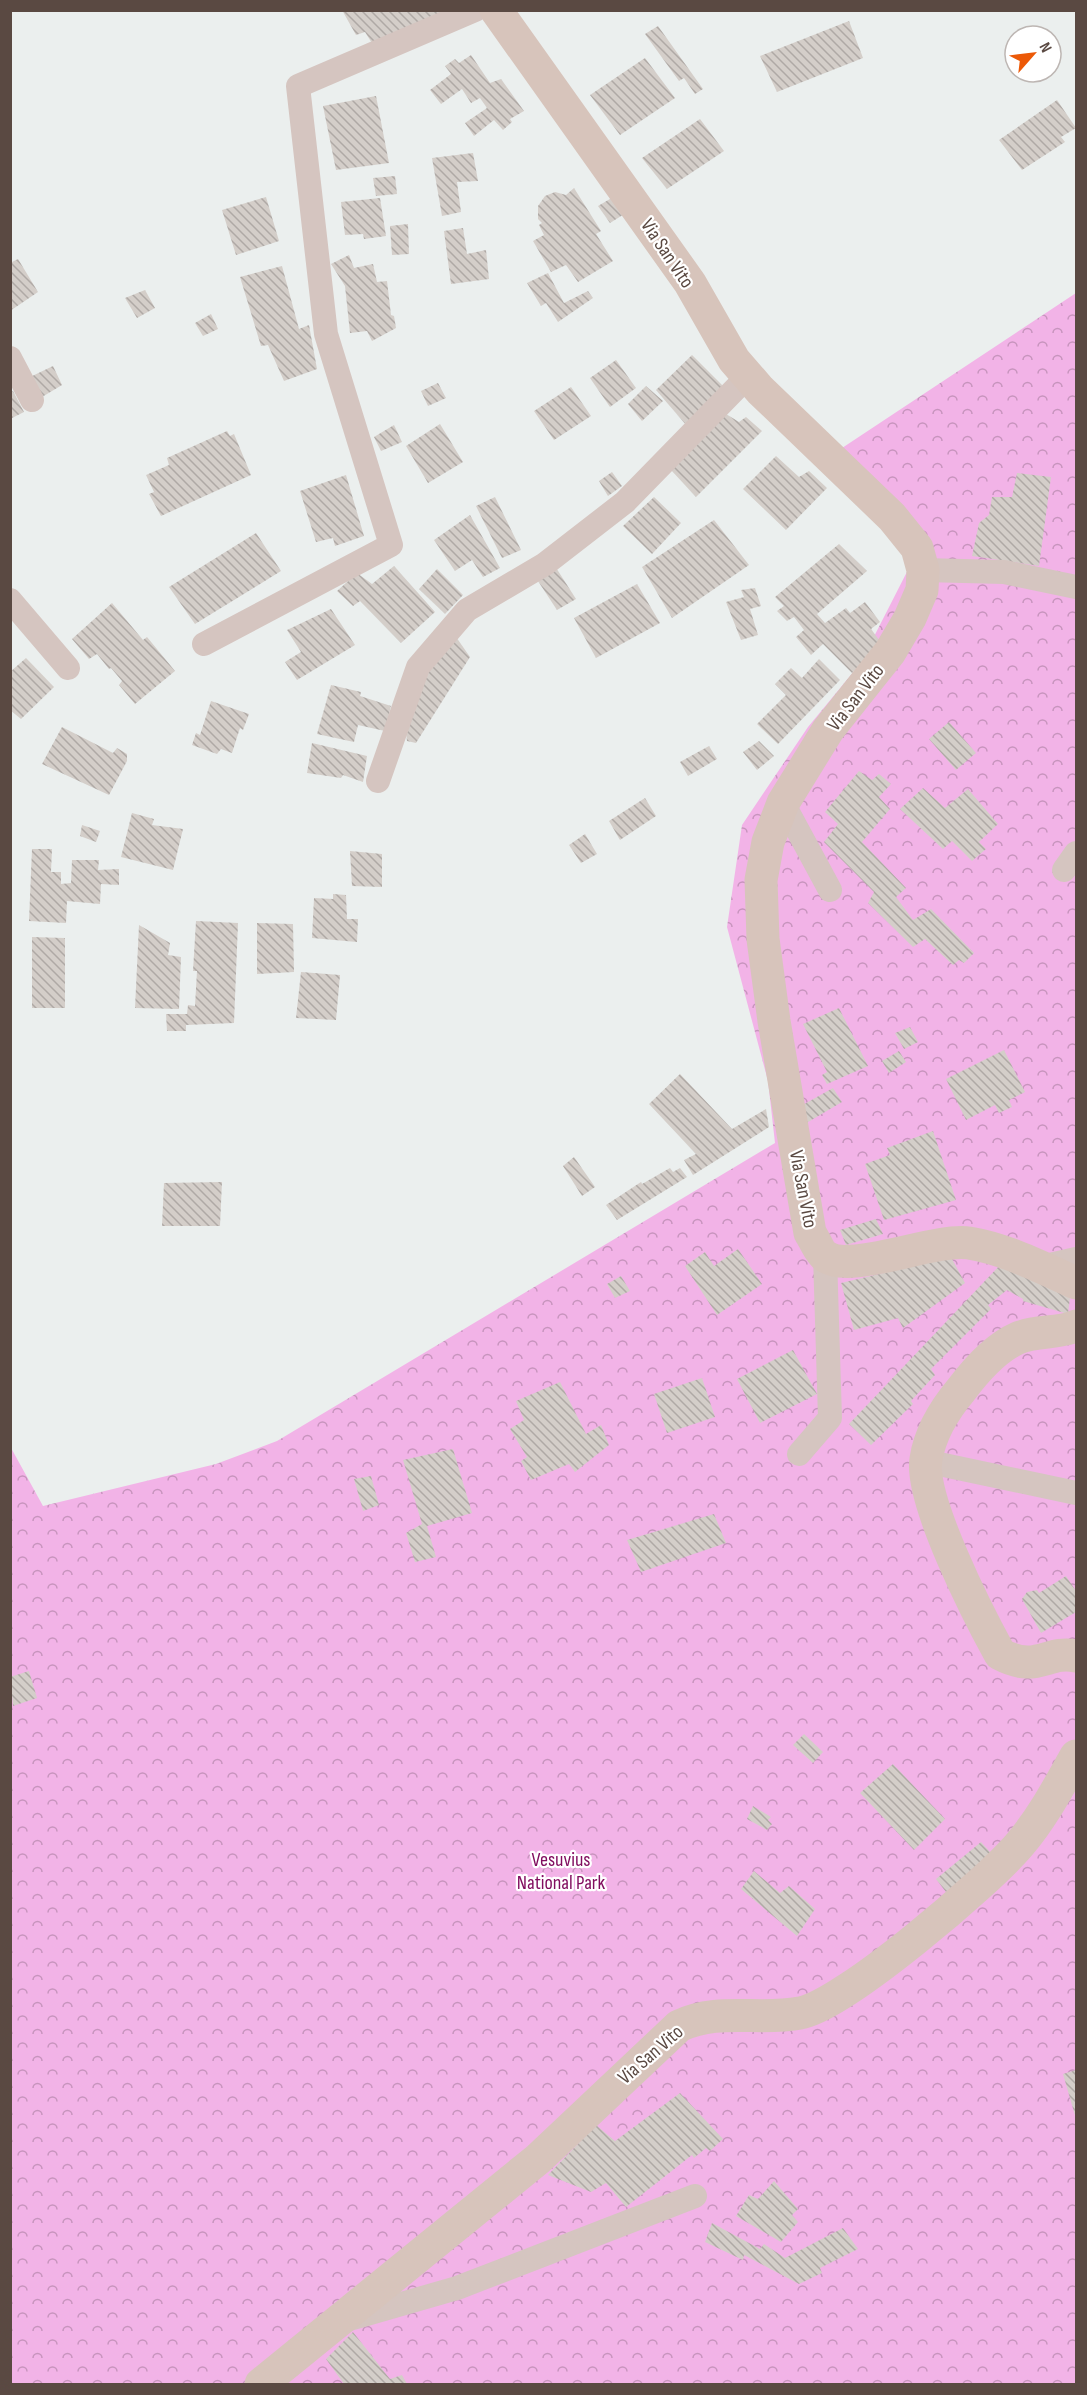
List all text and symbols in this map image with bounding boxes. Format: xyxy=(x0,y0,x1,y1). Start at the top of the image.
north arrow xyxy=(1003,24,1063,84)
text: N xyxy=(1035,39,1055,56)
street label: Via San Vito xyxy=(635,214,699,293)
street label: Via San Vito xyxy=(822,659,889,736)
street label: Via San Vito xyxy=(784,1148,822,1230)
park label: Vesuvius National Park xyxy=(517,1848,606,1895)
street label: Via San Vito xyxy=(613,2020,688,2090)

